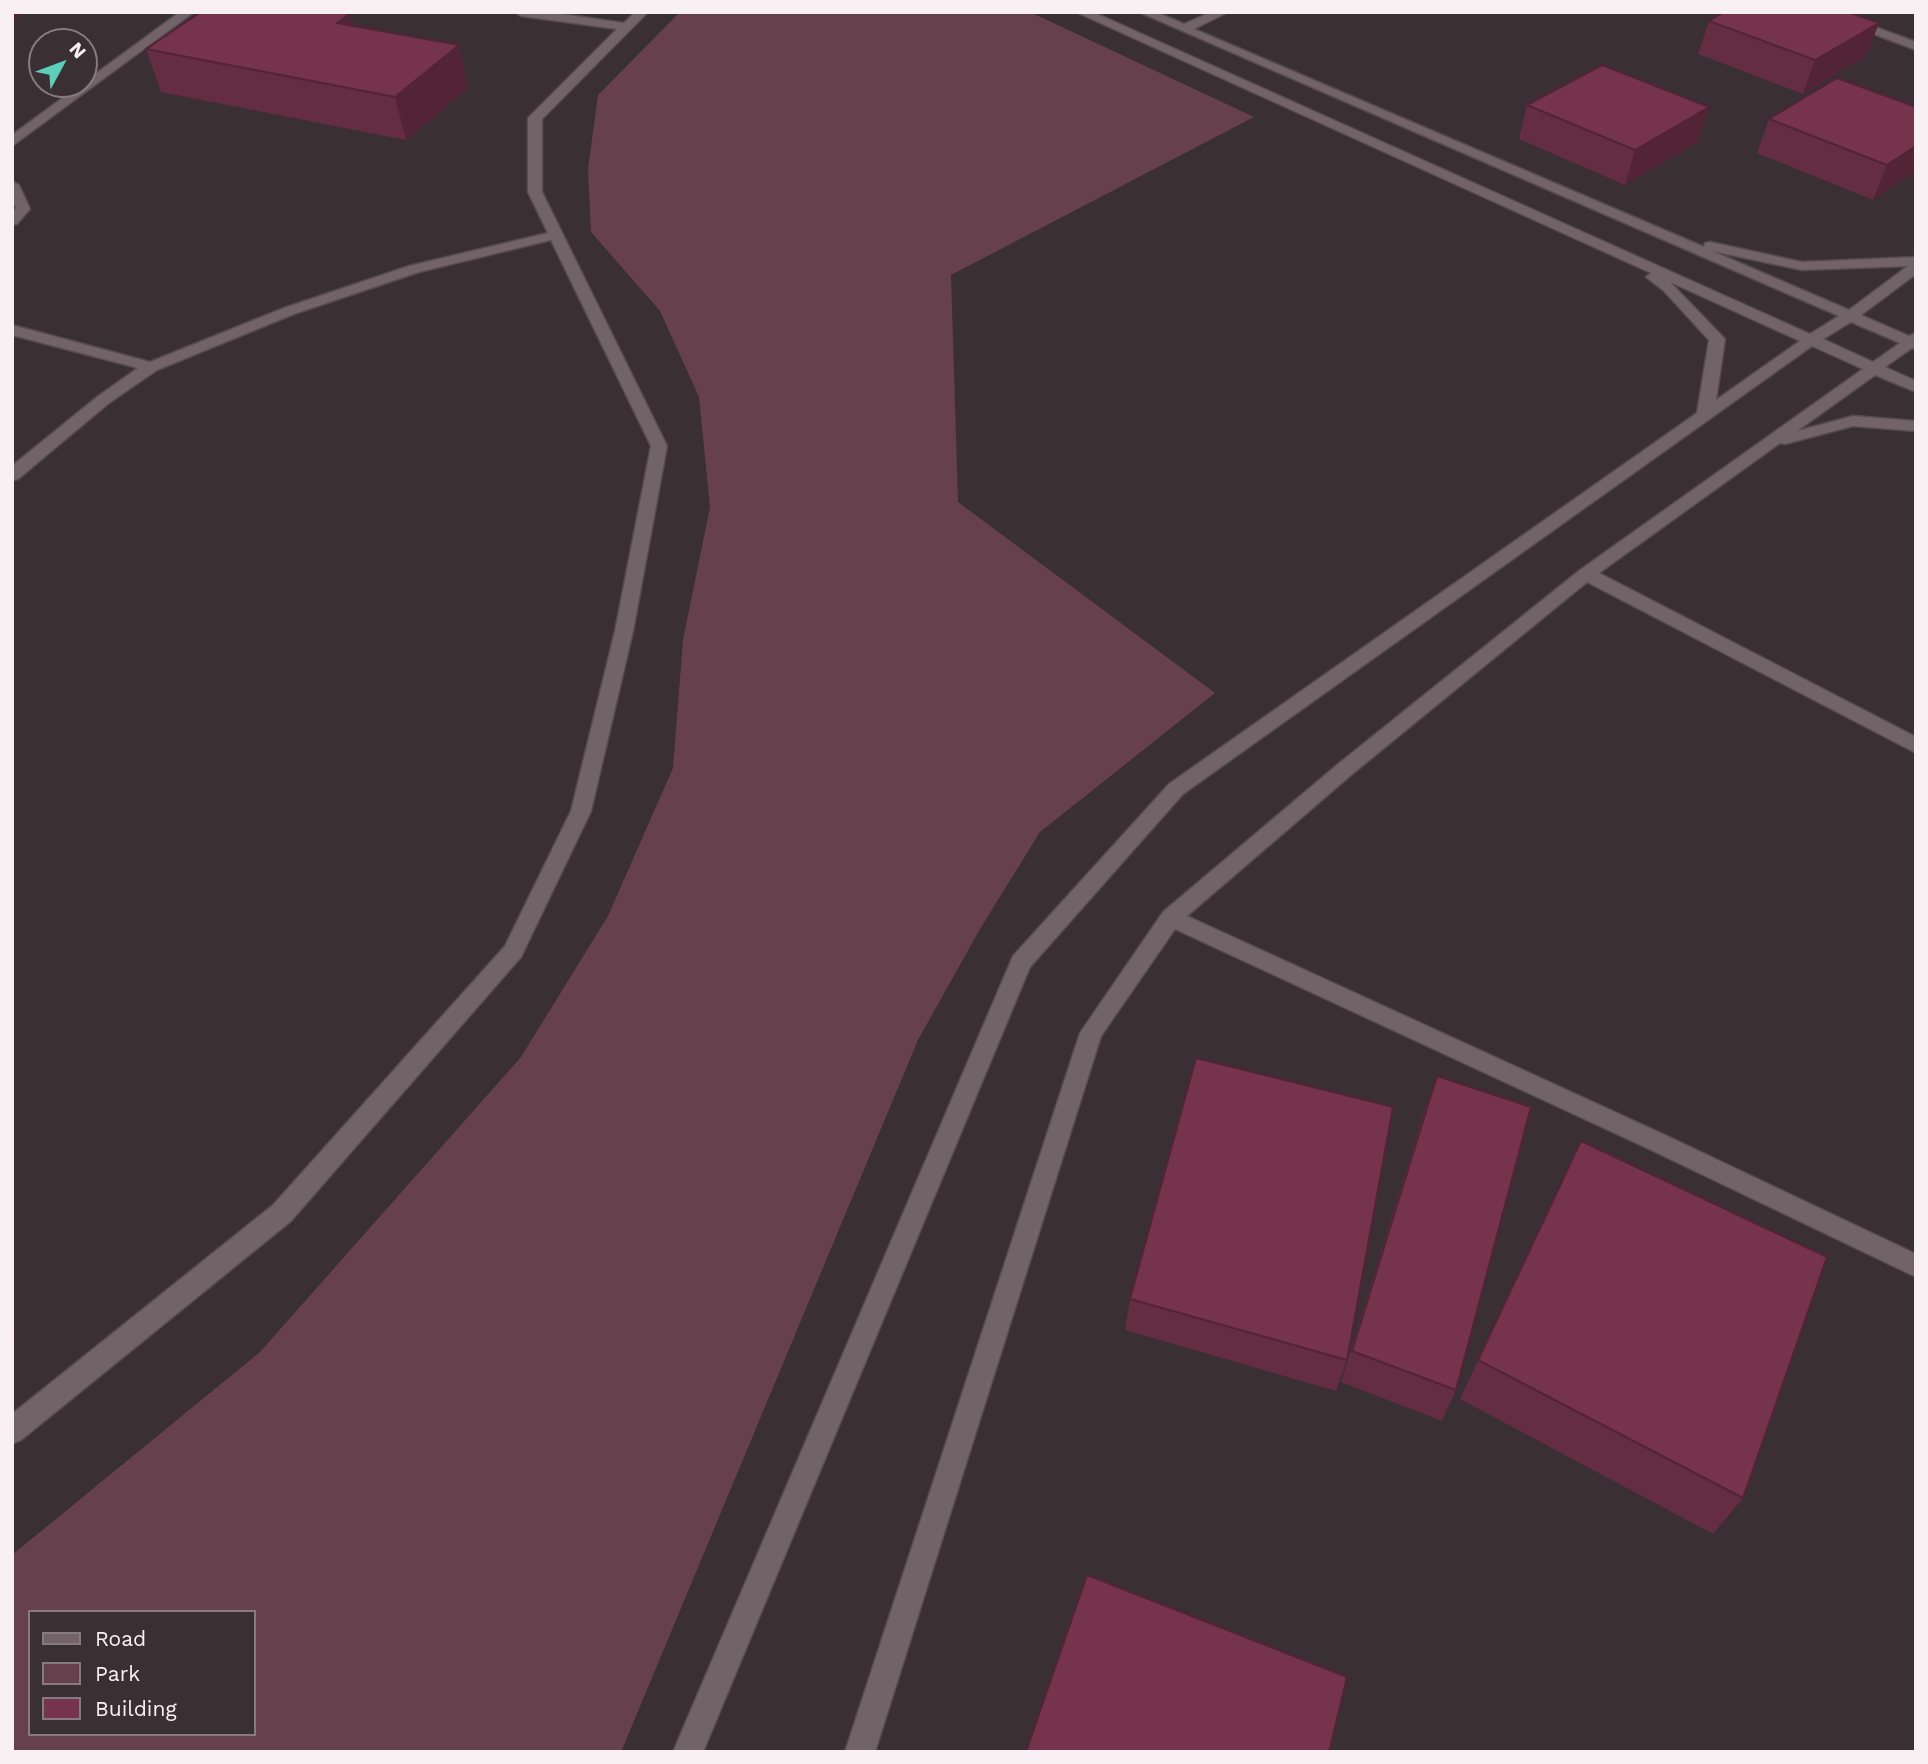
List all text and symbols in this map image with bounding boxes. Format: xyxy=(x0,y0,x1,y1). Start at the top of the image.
north arrow xyxy=(28,28,98,98)
text: N xyxy=(64,37,91,63)
legend xyxy=(28,1610,256,1736)
text: Road xyxy=(95,1626,146,1651)
text: Park xyxy=(95,1661,140,1686)
text: Building xyxy=(95,1696,177,1721)

